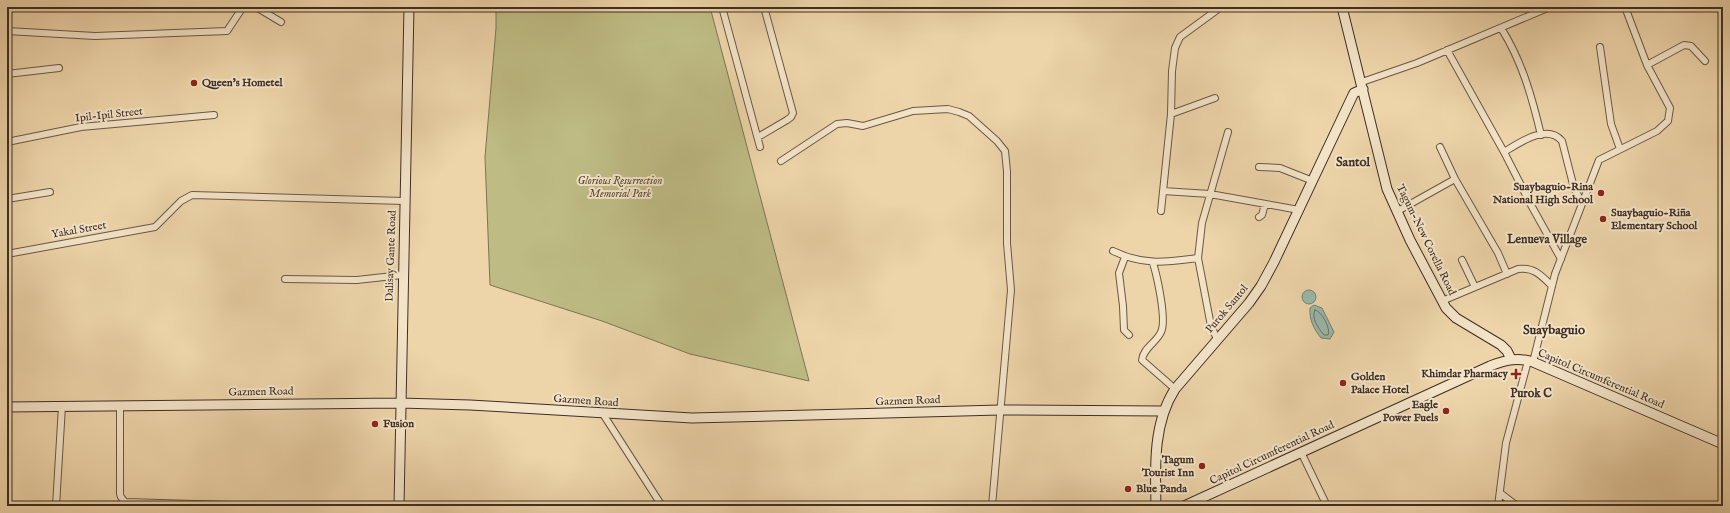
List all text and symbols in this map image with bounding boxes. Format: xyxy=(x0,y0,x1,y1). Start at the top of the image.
place label: Queen's Hometel xyxy=(202,76,283,90)
marker: Queen's Hometel xyxy=(189,78,199,88)
street label: Ipil-Ipil Street xyxy=(74,104,144,126)
district label: Santol xyxy=(1336,154,1370,171)
park label: Glorious Resurrection Memorial Park xyxy=(578,174,662,201)
place label: Suaybaguio-Rina National High School xyxy=(1492,180,1594,207)
street label: Tagum-New Corella Road xyxy=(1393,182,1459,298)
marker: Suaybaguio-Rina National High School xyxy=(1596,188,1606,198)
place label: Suaybaguio-Riña Elementary School xyxy=(1611,206,1698,233)
street label: Dalisay Gante Road xyxy=(382,210,400,302)
marker: Suaybaguio-Riña Elementary School xyxy=(1598,214,1608,224)
street label: Yakal Street xyxy=(51,218,108,242)
district label: Lenueva Village xyxy=(1506,232,1588,248)
street label: Purok Santol xyxy=(1203,282,1251,336)
district label: Suaybaguio xyxy=(1523,322,1585,339)
street label: Capitol Circumferential Road xyxy=(1536,346,1666,412)
place label: Khimdar Pharmacy xyxy=(1421,367,1509,381)
marker: Khimdar Pharmacy xyxy=(1511,369,1521,379)
place label: Golden Palace Hotel xyxy=(1351,370,1410,397)
marker: Golden Palace Hotel xyxy=(1338,378,1348,388)
street label: Gazmen Road xyxy=(228,384,294,400)
district label: Purok C xyxy=(1510,386,1552,401)
street label: Gazmen Road xyxy=(553,392,619,410)
street label: Gazmen Road xyxy=(875,393,941,409)
place label: Eagle Power Fuels xyxy=(1383,398,1438,425)
marker: Eagle Power Fuels xyxy=(1441,406,1451,416)
place label: Fusion xyxy=(383,417,414,431)
street label: Capitol Circumferential Road xyxy=(1207,418,1337,488)
marker: Fusion xyxy=(370,419,380,429)
place label: Tagum Tourist Inn xyxy=(1141,453,1194,480)
marker: Tagum Tourist Inn xyxy=(1197,461,1207,471)
place label: Blue Panda xyxy=(1136,482,1187,496)
marker: Blue Panda xyxy=(1123,484,1133,494)

